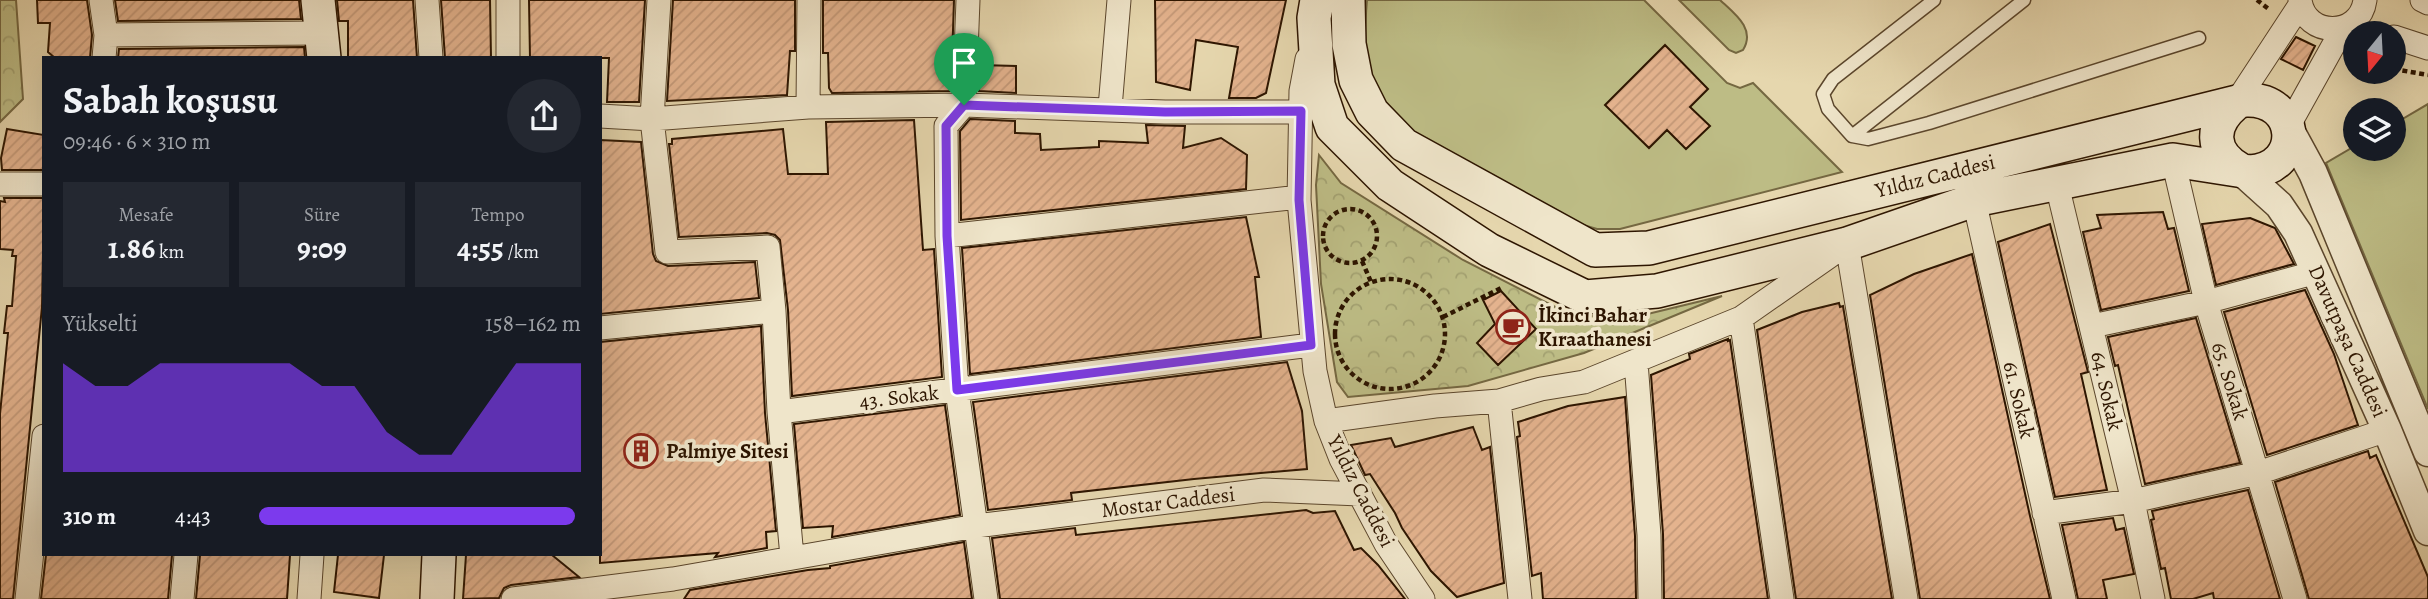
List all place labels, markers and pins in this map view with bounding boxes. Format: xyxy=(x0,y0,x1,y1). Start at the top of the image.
pin xyxy=(934,33,994,105)
place label: İkinci Bahar Kıraathanesi xyxy=(1538,301,1651,353)
cafe icon: İkinci Bahar Kıraathanesi xyxy=(1494,308,1532,346)
building icon: Palmiye Sitesi xyxy=(622,432,660,470)
place label: Palmiye Sitesi xyxy=(666,437,789,465)

